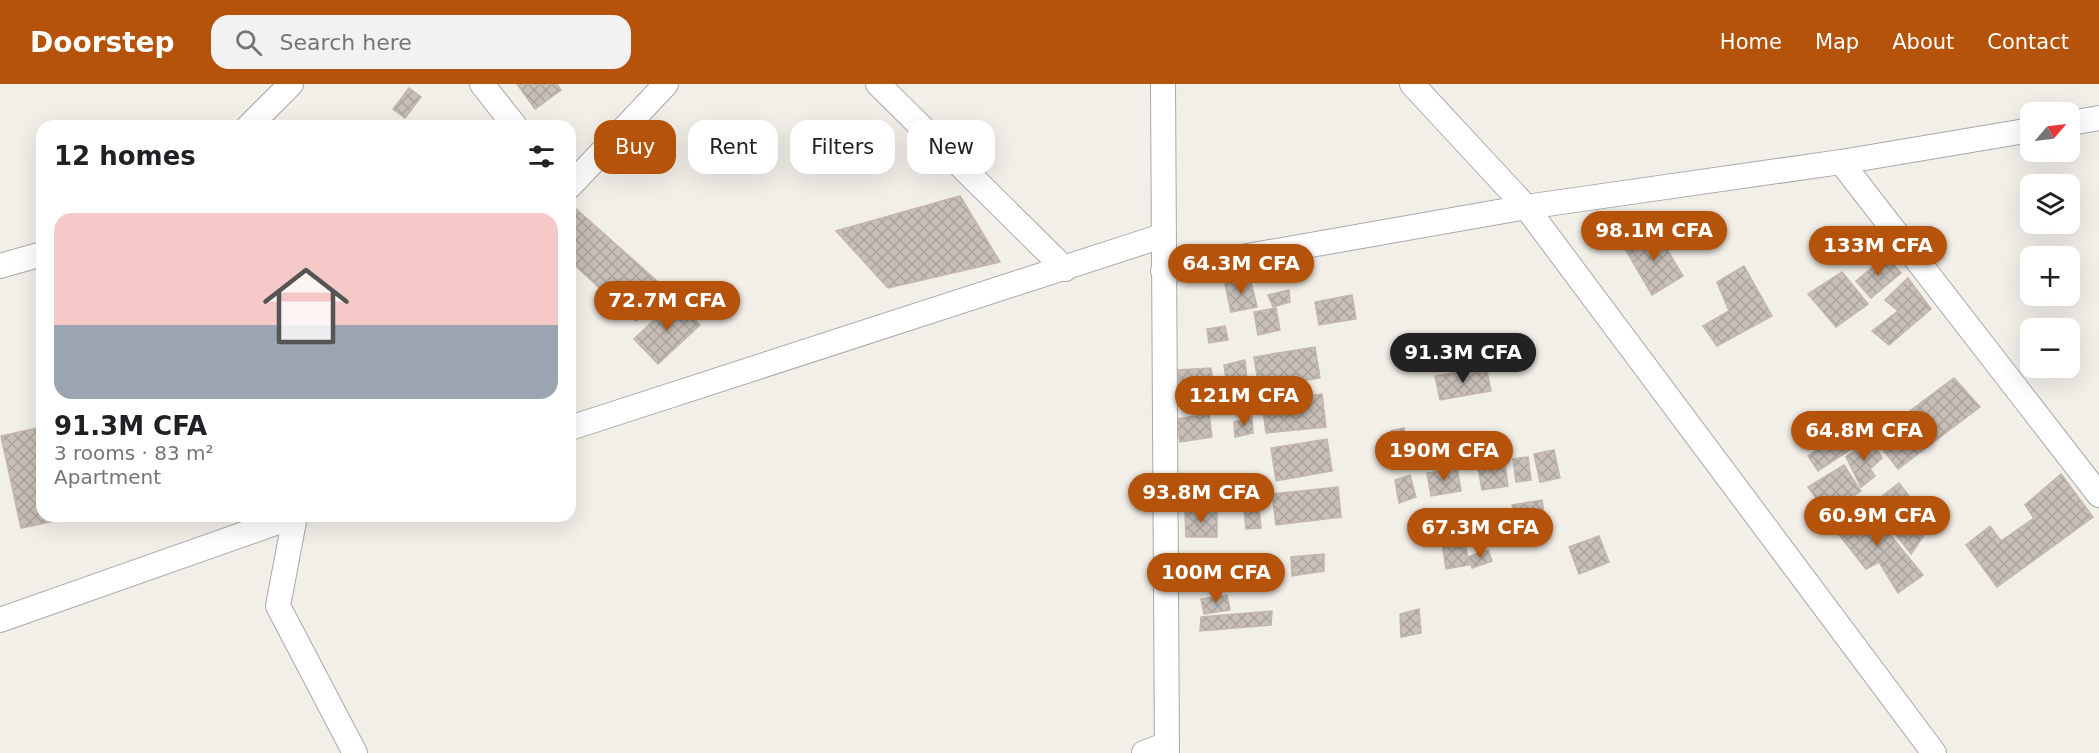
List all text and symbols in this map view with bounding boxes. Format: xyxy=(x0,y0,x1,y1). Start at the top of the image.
search box xyxy=(211,15,631,69)
text: Doorstep xyxy=(30,26,175,59)
icon: search xyxy=(232,26,265,59)
text: Search here xyxy=(280,30,412,55)
text: Home xyxy=(1720,30,1782,54)
text: Map xyxy=(1815,30,1859,54)
text: About xyxy=(1892,30,1954,54)
text: Contact xyxy=(1987,30,2069,54)
north arrow xyxy=(2020,102,2080,162)
map controls xyxy=(2020,102,2080,378)
chip: Buy xyxy=(594,120,676,174)
chip: Rent xyxy=(688,120,778,174)
chip: Filters xyxy=(790,120,895,174)
chip: New xyxy=(907,120,995,174)
icon: filters xyxy=(525,140,558,173)
text: 12 homes xyxy=(54,141,196,171)
button: layers xyxy=(2020,174,2080,234)
pin: 98.1M CFA xyxy=(1585,211,1723,262)
text: 98.1M CFA xyxy=(1595,218,1713,242)
pin: 133M CFA xyxy=(1816,226,1940,277)
text: 133M CFA xyxy=(1823,233,1933,257)
pin: 64.3M CFA xyxy=(1172,244,1310,295)
button: + xyxy=(2020,246,2080,306)
text: 64.3M CFA xyxy=(1182,251,1300,275)
icon: home xyxy=(252,252,360,360)
pin: 72.7M CFA xyxy=(598,281,736,332)
text: 72.7M CFA xyxy=(608,288,726,312)
button: − xyxy=(2020,318,2080,378)
pin: 91.3M CFA xyxy=(1394,333,1532,384)
text: 91.3M CFA xyxy=(1404,340,1522,364)
pin: 121M CFA xyxy=(1182,376,1306,427)
text: 121M CFA xyxy=(1189,383,1299,407)
text: 91.3M CFA xyxy=(54,411,207,441)
pin: 64.8M CFA xyxy=(1795,411,1933,462)
text: 64.8M CFA xyxy=(1805,418,1923,442)
pin: 190M CFA xyxy=(1382,431,1506,482)
text: 190M CFA xyxy=(1389,438,1499,462)
text: 3 rooms · 83 m² xyxy=(54,441,214,465)
text: Apartment xyxy=(54,465,161,489)
pin: 93.8M CFA xyxy=(1132,473,1270,524)
text: 93.8M CFA xyxy=(1142,480,1260,504)
pin: 60.9M CFA xyxy=(1808,496,1946,547)
text: 60.9M CFA xyxy=(1818,503,1936,527)
pin: 67.3M CFA xyxy=(1411,508,1549,559)
text: 67.3M CFA xyxy=(1421,515,1539,539)
pin: 100M CFA xyxy=(1154,553,1278,604)
text: 100M CFA xyxy=(1161,560,1271,584)

